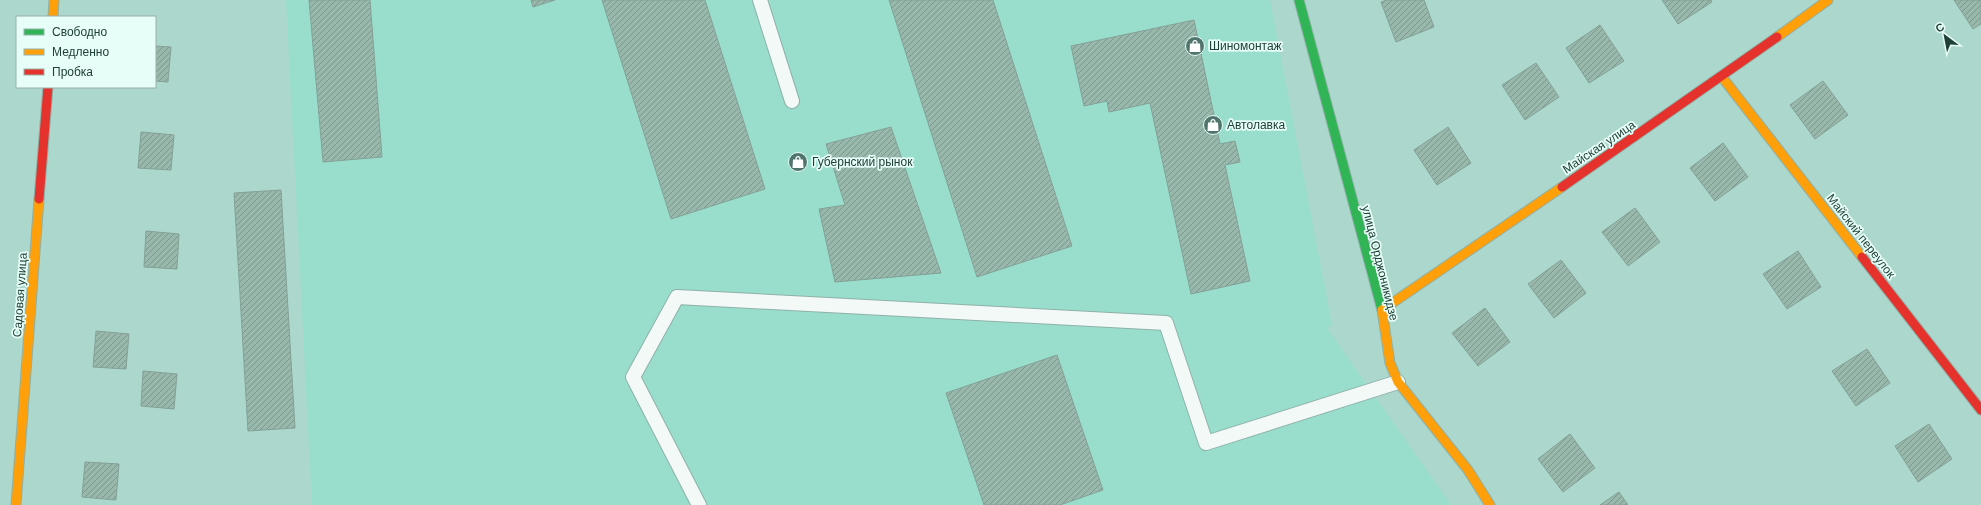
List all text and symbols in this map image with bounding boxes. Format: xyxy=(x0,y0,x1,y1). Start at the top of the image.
legend xyxy=(16,16,156,88)
north arrow xyxy=(1925,16,1965,56)
text: С xyxy=(1933,20,1946,35)
text: Свободно xyxy=(52,25,107,39)
shop icon: Шиномонтаж xyxy=(1184,35,1206,57)
place label: Шиномонтаж xyxy=(1209,39,1282,53)
text: Медленно xyxy=(52,45,109,59)
text: Пробка xyxy=(52,65,93,79)
shop icon: Автолавка xyxy=(1202,114,1224,136)
street label: Майская улица xyxy=(1560,117,1638,176)
place label: Автолавка xyxy=(1227,118,1285,132)
shop icon: Губернский рынок xyxy=(787,151,809,173)
place label: Губернский рынок xyxy=(812,155,913,169)
street label: Майский переулок xyxy=(1824,191,1899,281)
street label: улица Орджоникидзе xyxy=(1359,204,1401,322)
street label: Садовая улица xyxy=(10,252,30,338)

